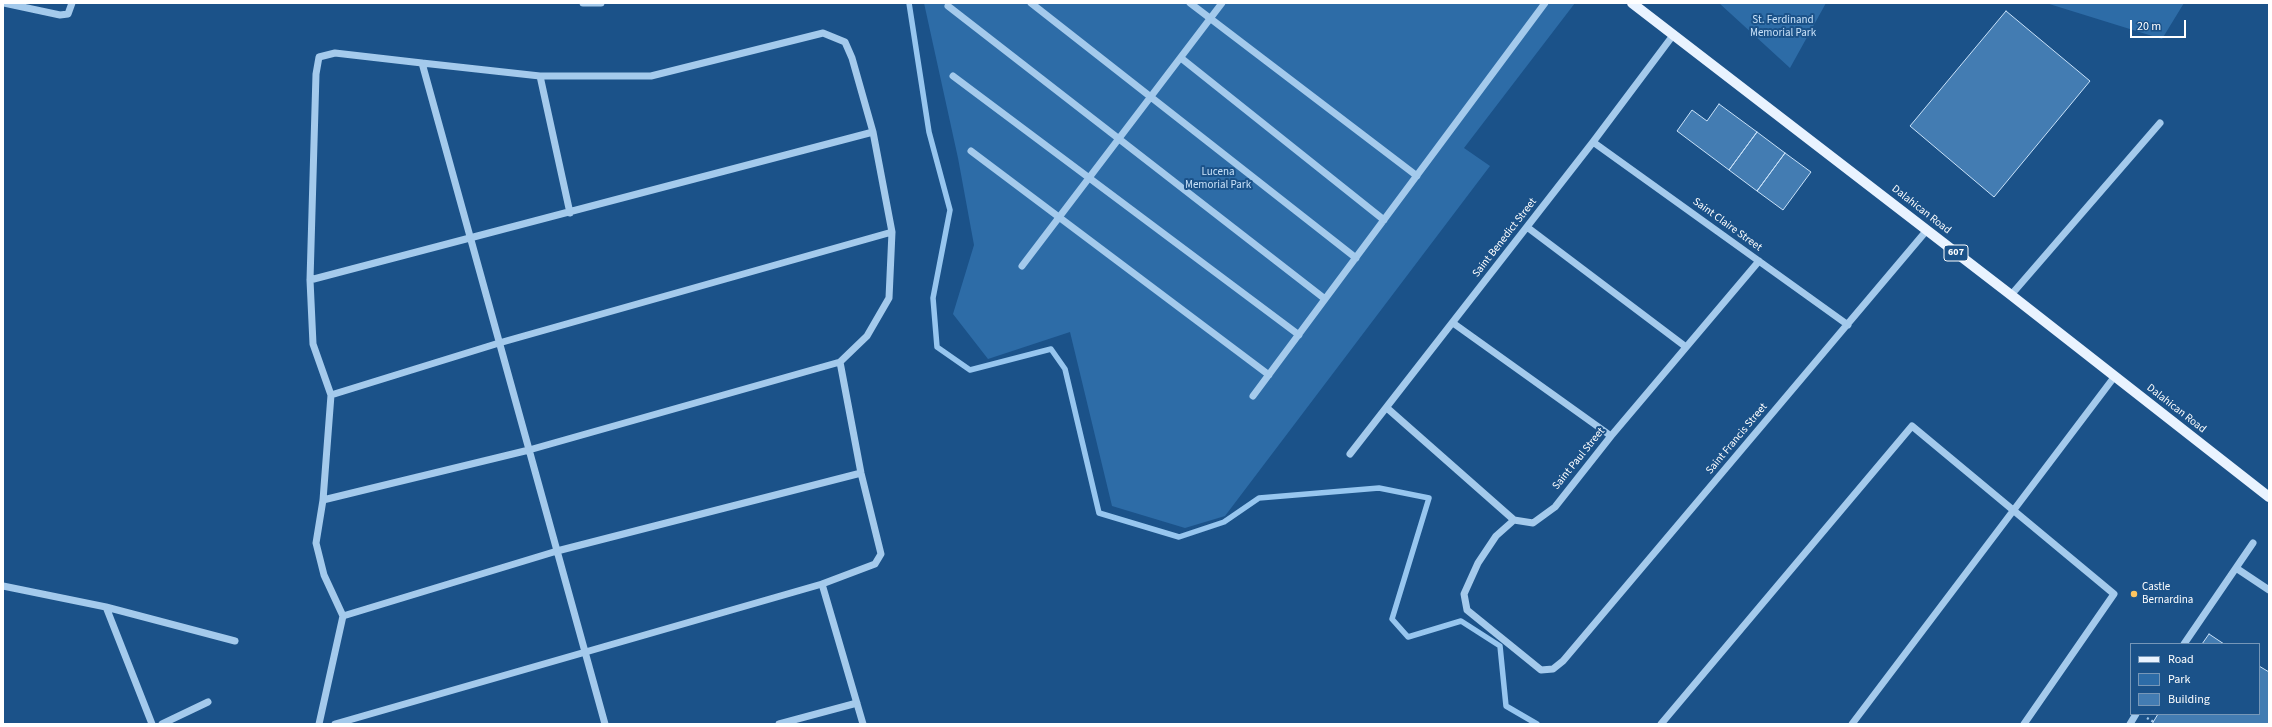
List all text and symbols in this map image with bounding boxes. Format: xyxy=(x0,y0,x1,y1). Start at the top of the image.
scale bar xyxy=(2132,12,2188,38)
park label: St. Ferdinand Memorial Park xyxy=(1750,14,1816,40)
text: 20 m xyxy=(2137,18,2161,35)
park label: Lucena Memorial Park xyxy=(1185,166,1251,192)
street label: Dalahican Road xyxy=(1889,183,1953,237)
street label: Saint Claire Street xyxy=(1690,195,1764,255)
street label: Saint Benedict Street xyxy=(1470,196,1540,280)
road number: 607 xyxy=(1944,245,1968,261)
street label: Dalahican Road xyxy=(2144,382,2208,436)
street label: Saint Francis Street xyxy=(1704,401,1770,477)
street label: Saint Paul Street xyxy=(1550,425,1608,493)
place label: Castle Bernardina xyxy=(2142,581,2193,607)
marker: Castle Bernardina xyxy=(2129,589,2139,599)
legend xyxy=(2130,643,2260,715)
text: Road xyxy=(2168,651,2194,668)
text: Park xyxy=(2168,671,2190,688)
text: Building xyxy=(2168,691,2210,708)

